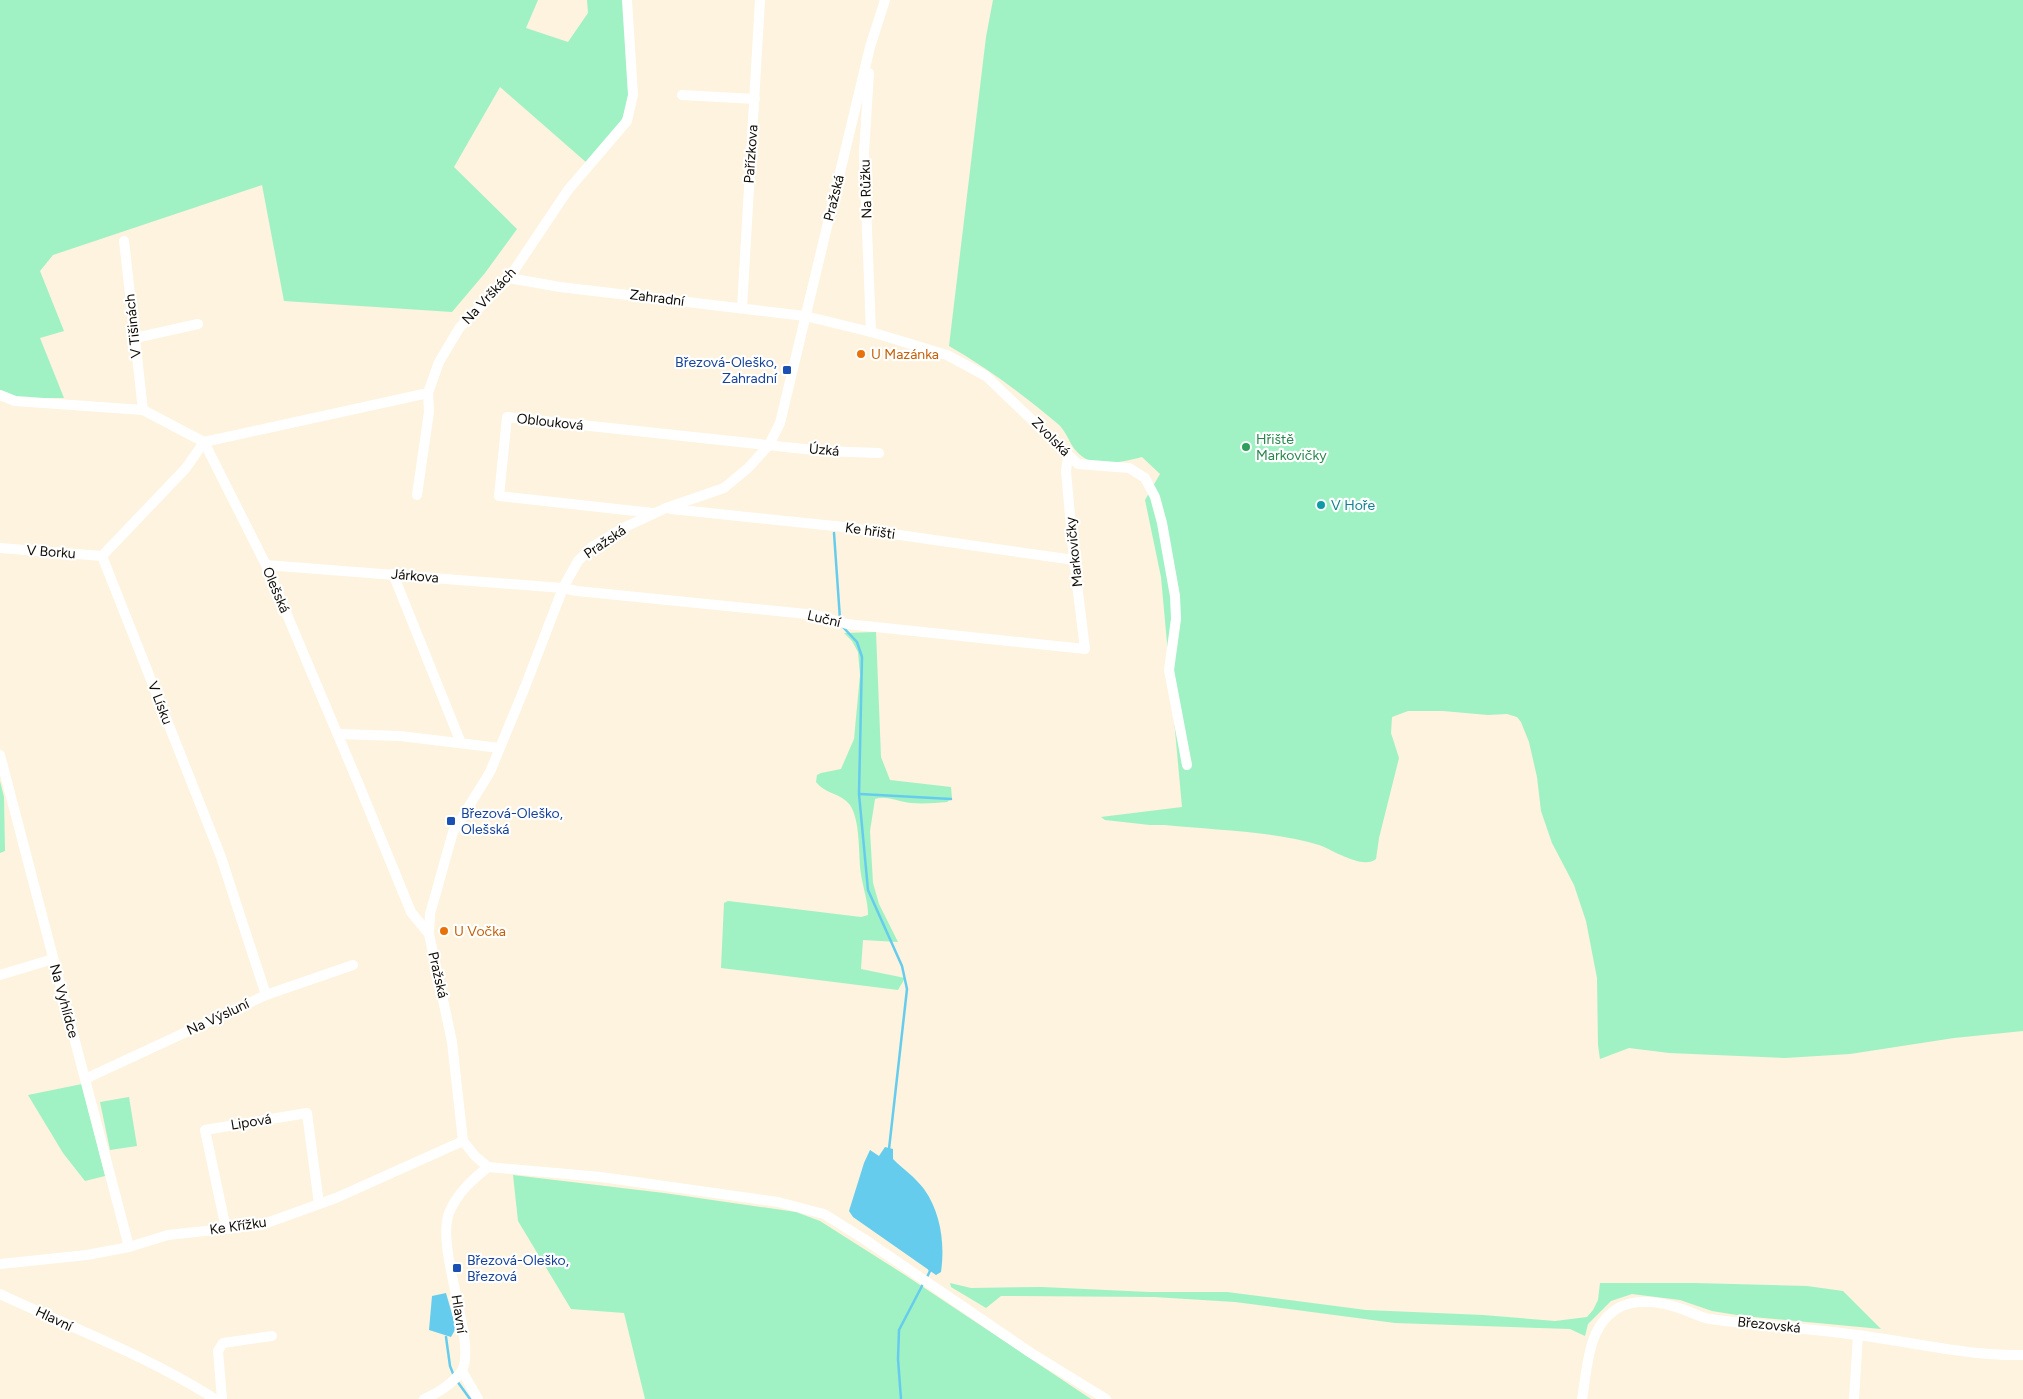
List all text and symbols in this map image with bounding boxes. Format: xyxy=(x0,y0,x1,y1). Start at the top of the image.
street label: Pařízkova xyxy=(740,124,762,184)
street label: Na Růžku xyxy=(856,159,876,219)
street label: Pražská xyxy=(820,173,848,223)
street label: Na Vrškách xyxy=(458,264,520,328)
street label: Zahradní xyxy=(629,286,686,310)
street label: V Tišinách xyxy=(121,293,145,359)
place label: U Mazánka xyxy=(871,346,939,363)
marker: U Mazánka xyxy=(855,348,867,360)
place label: Březová-Oleško, Zahradní xyxy=(675,354,778,387)
marker: Březová-Oleško, Zahradní xyxy=(781,364,793,376)
street label: Oblouková xyxy=(516,410,584,434)
street label: Zvolská xyxy=(1028,414,1074,460)
place label: Hřiště Markovičky xyxy=(1256,431,1327,464)
street label: Úzká xyxy=(808,440,840,460)
marker: Hřiště Markovičky xyxy=(1240,441,1252,453)
place label: V Hoře xyxy=(1331,497,1376,514)
marker: V Hoře xyxy=(1315,499,1327,511)
street label: Markovičky xyxy=(1062,515,1086,588)
street label: Ke hřišti xyxy=(844,519,896,543)
street label: Pražská xyxy=(581,522,629,562)
street label: V Borku xyxy=(26,542,76,562)
street label: Olešská xyxy=(259,564,293,616)
street label: Járkova xyxy=(390,565,440,587)
street label: Luční xyxy=(806,607,843,631)
street label: V Lísku xyxy=(144,679,176,727)
place label: Březová-Oleško, Olešská xyxy=(461,805,563,838)
marker: Březová-Oleško, Olešská xyxy=(445,815,457,827)
place label: U Vočka xyxy=(454,923,506,940)
marker: U Vočka xyxy=(438,925,450,937)
street label: Pražská xyxy=(424,950,452,1000)
street label: Na Vyhlídce xyxy=(46,962,82,1040)
street label: Na Výsluní xyxy=(184,995,253,1039)
street label: Lipová xyxy=(229,1110,273,1134)
street label: Ke Křížku xyxy=(208,1214,268,1238)
place label: Březová-Oleško, Březová xyxy=(467,1252,569,1285)
marker: Březová-Oleško, Březová xyxy=(451,1262,463,1274)
street label: Hlavní xyxy=(448,1293,471,1335)
street label: Hlavní xyxy=(33,1303,76,1335)
street label: Březovská xyxy=(1737,1313,1801,1337)

